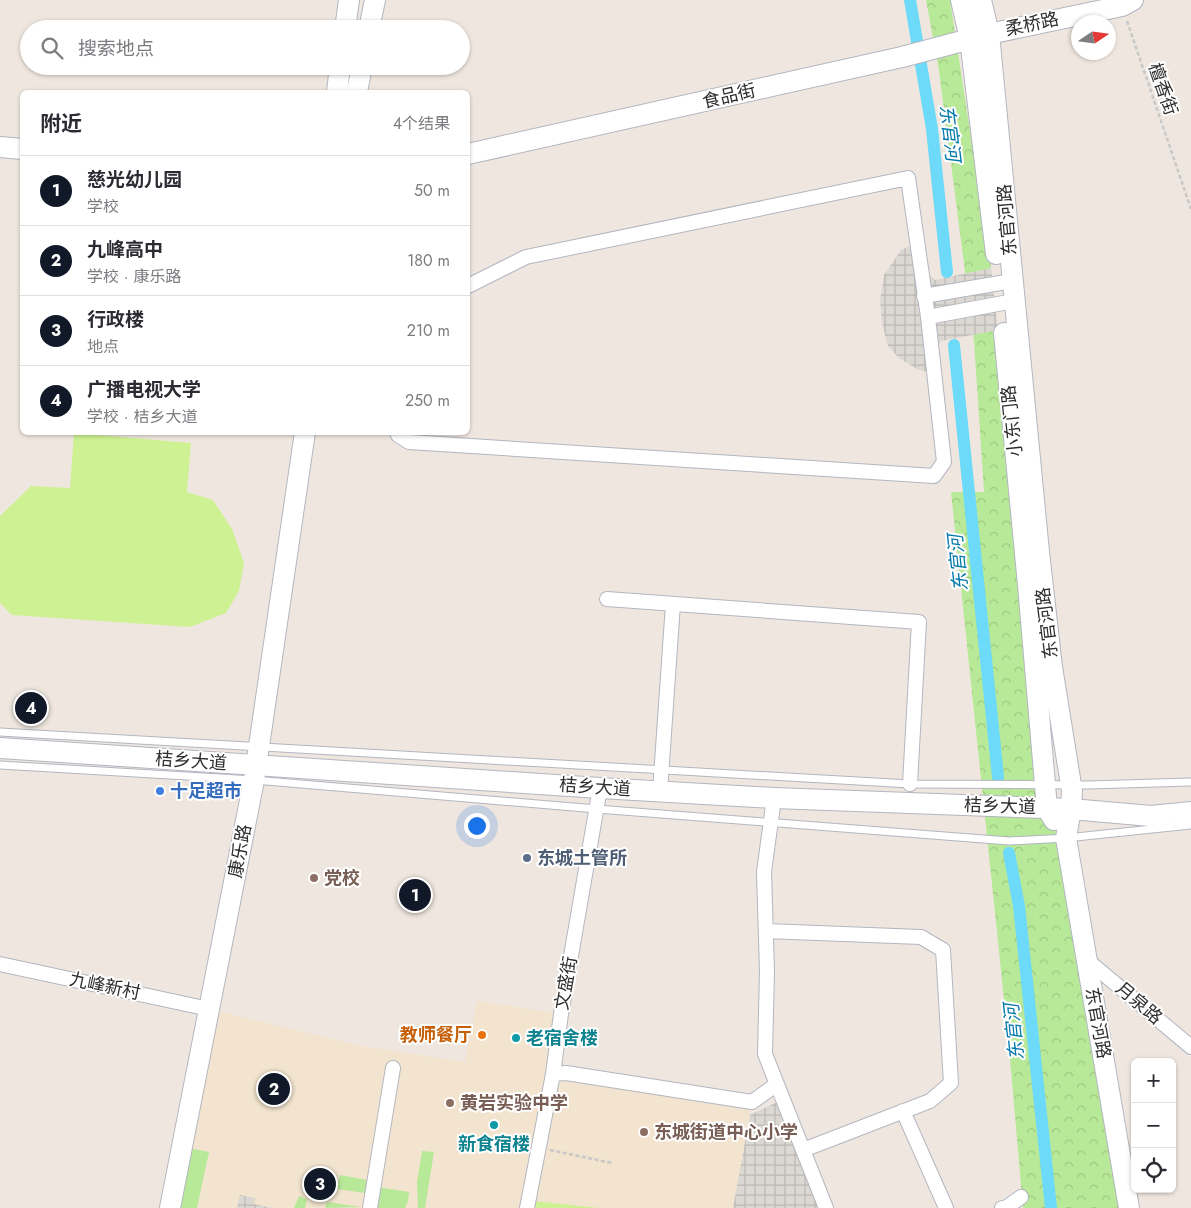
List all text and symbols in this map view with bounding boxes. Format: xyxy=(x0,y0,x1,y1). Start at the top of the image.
street label: 柔桥路 xyxy=(1003,6,1061,42)
north arrow xyxy=(1071,15,1116,60)
search box xyxy=(20,20,470,75)
icon: search xyxy=(38,34,66,62)
text: 搜索地点 xyxy=(78,35,154,62)
street label: 檀香街 xyxy=(1142,59,1184,119)
street label: 食品街 xyxy=(700,77,758,115)
water label: 东官河 xyxy=(933,103,967,167)
text: 附近 xyxy=(40,109,82,139)
text: 4个结果 xyxy=(393,112,450,135)
text: 慈光幼儿园 xyxy=(87,166,182,193)
text: 1 xyxy=(52,179,60,202)
text: 50 m xyxy=(414,179,450,202)
street label: 东官河路 xyxy=(991,183,1023,257)
text: 学校 xyxy=(87,195,119,218)
text: 九峰高中 xyxy=(87,236,163,263)
text: 2 xyxy=(51,249,61,272)
text: 180 m xyxy=(407,249,450,272)
text: 学校 · 康乐路 xyxy=(87,265,181,288)
text: 行政楼 xyxy=(87,306,144,333)
text: 3 xyxy=(51,319,61,342)
text: 210 m xyxy=(407,319,450,342)
text: 地点 xyxy=(87,335,119,358)
text: 广播电视大学 xyxy=(87,376,201,403)
street label: 小东门路 xyxy=(995,384,1029,458)
text: 4 xyxy=(50,389,62,412)
text: 250 m xyxy=(405,389,450,412)
text: 学校 · 桔乡大道 xyxy=(87,405,197,428)
water label: 东官河 xyxy=(941,529,974,593)
street label: 东官河路 xyxy=(1030,586,1064,660)
pin: 4 xyxy=(15,689,47,727)
street label: 桔乡大道 xyxy=(154,746,228,776)
street label: 桔乡大道 xyxy=(558,772,632,802)
place label: 十足超市 xyxy=(170,778,242,804)
marker: 十足超市 xyxy=(154,785,166,797)
street label: 桔乡大道 xyxy=(964,792,1036,820)
your location xyxy=(464,813,490,839)
street label: 康乐路 xyxy=(222,822,258,880)
place label: 东城土管所 xyxy=(537,845,627,871)
marker: 东城土管所 xyxy=(521,852,533,864)
place label: 党校 xyxy=(324,865,360,891)
marker: 党校 xyxy=(308,872,320,884)
pin: 1 xyxy=(399,876,431,914)
street label: 文盛街 xyxy=(549,954,583,1012)
street label: 九峰新村 xyxy=(67,966,143,1006)
street label: 月泉路 xyxy=(1110,976,1168,1030)
street label: 东官河路 xyxy=(1079,985,1117,1061)
water label: 东官河 xyxy=(997,998,1030,1062)
place label: 教师餐厅 xyxy=(400,1022,472,1048)
place label: 老宿舍楼 xyxy=(526,1025,598,1051)
marker: 教师餐厅 xyxy=(476,1029,488,1041)
marker: 老宿舍楼 xyxy=(510,1032,522,1044)
map controls xyxy=(1131,1058,1176,1193)
button: + xyxy=(1131,1058,1176,1103)
pin: 2 xyxy=(258,1070,290,1108)
place label: 黄岩实验中学 xyxy=(460,1090,568,1116)
marker: 黄岩实验中学 xyxy=(444,1097,456,1109)
button: − xyxy=(1131,1103,1176,1148)
marker: 新食宿楼 xyxy=(488,1119,500,1131)
place label: 东城街道中心小学 xyxy=(654,1119,798,1145)
marker: 东城街道中心小学 xyxy=(638,1126,650,1138)
place label: 新食宿楼 xyxy=(458,1131,530,1157)
button: locate xyxy=(1131,1148,1176,1193)
pin: 3 xyxy=(304,1165,336,1203)

